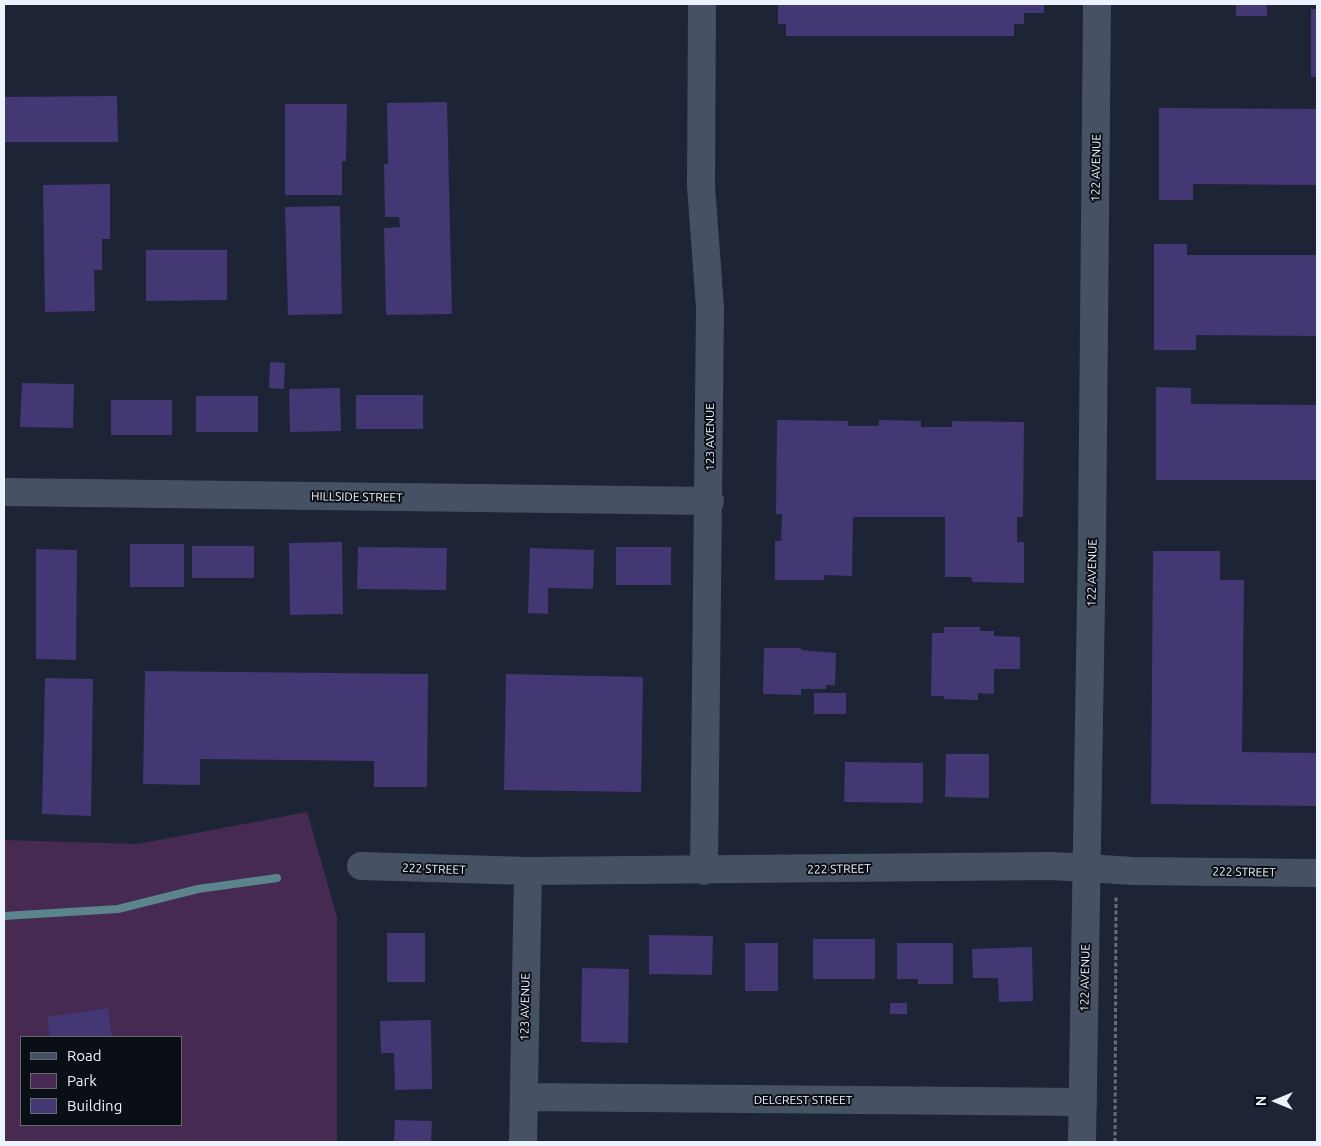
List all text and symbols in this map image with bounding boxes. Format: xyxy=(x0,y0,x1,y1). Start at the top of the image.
street label: 122 AVENUE xyxy=(1088,134,1104,202)
street label: 123 AVENUE xyxy=(703,403,717,471)
street label: HILLSIDE STREET xyxy=(311,489,403,505)
street label: 122 AVENUE xyxy=(1084,539,1100,607)
street label: 222 STREET xyxy=(402,861,466,877)
street label: 222 STREET xyxy=(807,861,871,877)
street label: 222 STREET xyxy=(1212,864,1276,880)
street label: 122 AVENUE xyxy=(1077,944,1093,1012)
street label: 123 AVENUE xyxy=(517,973,533,1041)
legend xyxy=(20,1036,182,1126)
text: Road xyxy=(67,1047,102,1064)
text: Park xyxy=(67,1072,97,1089)
north arrow xyxy=(1251,1076,1301,1126)
street label: DELCREST STREET xyxy=(754,1093,852,1107)
text: N xyxy=(1253,1096,1269,1106)
text: Building xyxy=(67,1097,122,1114)

